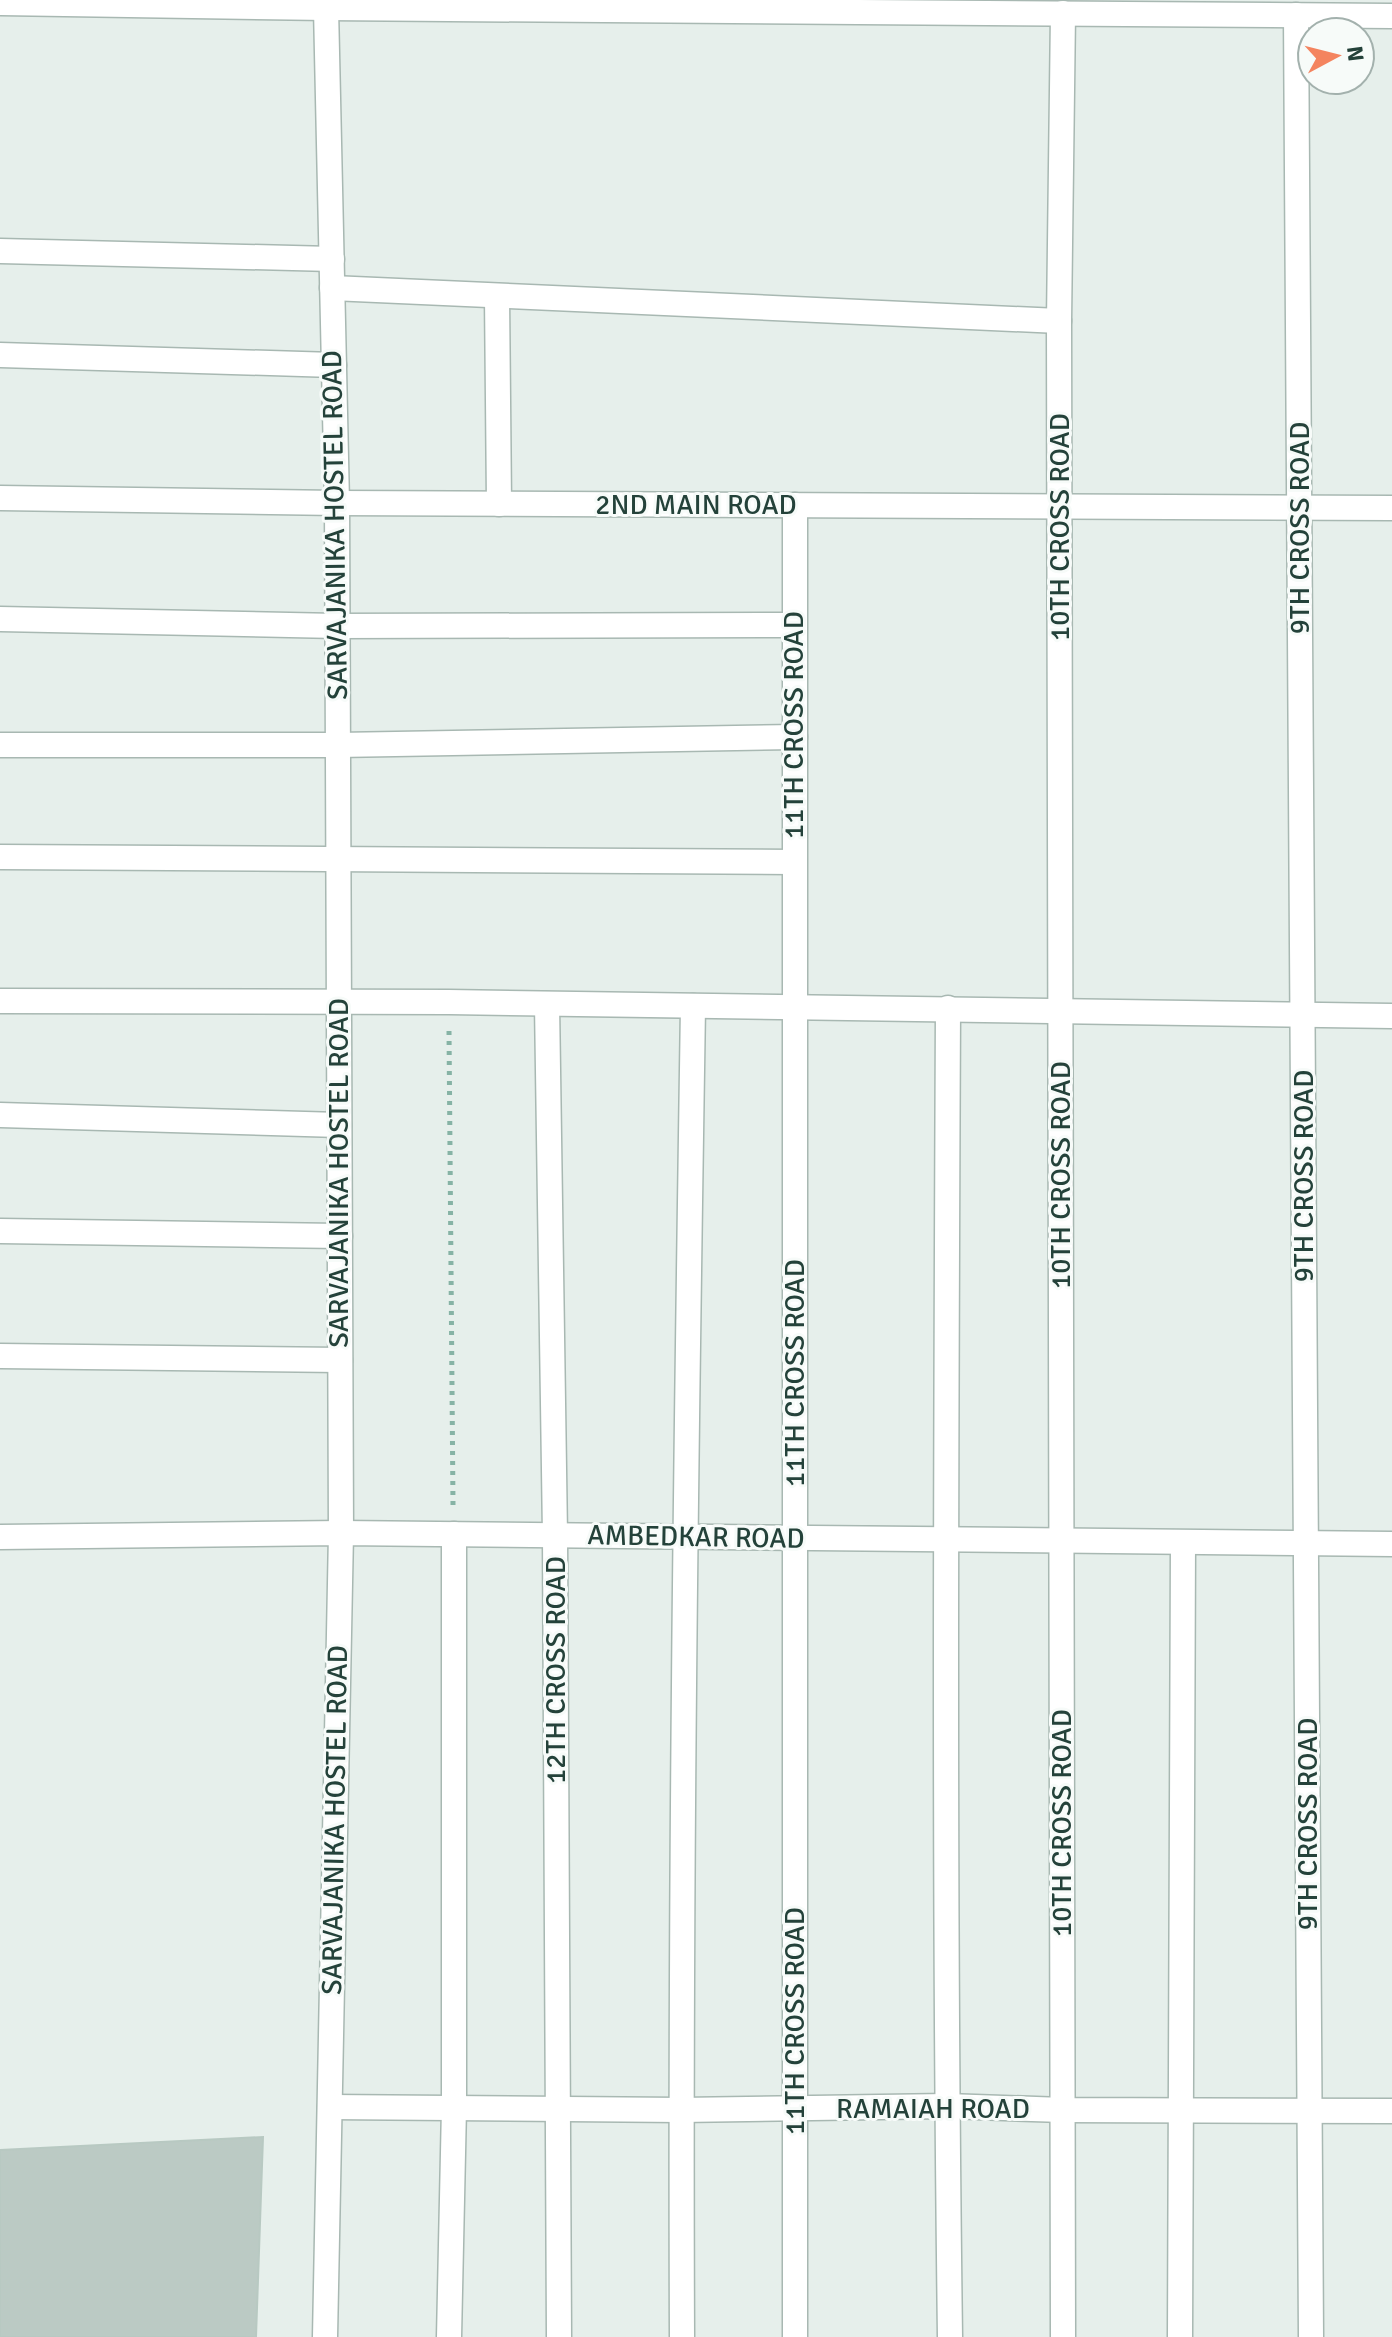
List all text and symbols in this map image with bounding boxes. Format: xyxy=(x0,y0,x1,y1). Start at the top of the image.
north arrow xyxy=(1296,16,1376,96)
text: N xyxy=(1341,44,1370,63)
street label: SARVAJANIKA HOSTEL ROAD xyxy=(315,350,355,700)
street label: 10TH CROSS ROAD xyxy=(1043,413,1077,641)
street label: 9TH CROSS ROAD xyxy=(1283,422,1317,634)
street label: 2ND MAIN ROAD xyxy=(595,488,797,522)
street label: 11TH CROSS ROAD xyxy=(777,611,811,839)
street label: SARVAJANIKA HOSTEL ROAD xyxy=(322,998,356,1348)
street label: 10TH CROSS ROAD xyxy=(1044,1061,1078,1289)
street label: 9TH CROSS ROAD xyxy=(1287,1070,1321,1282)
street label: 11TH CROSS ROAD xyxy=(778,1259,812,1487)
street label: AMBEDKAR ROAD xyxy=(587,1518,805,1556)
street label: 12TH CROSS ROAD xyxy=(539,1556,573,1784)
street label: SARVAJANIKA HOSTEL ROAD xyxy=(315,1645,355,1995)
street label: 10TH CROSS ROAD xyxy=(1045,1709,1079,1937)
street label: 9TH CROSS ROAD xyxy=(1291,1718,1325,1930)
street label: 11TH CROSS ROAD xyxy=(778,1907,812,2135)
street label: RAMAIAH ROAD xyxy=(836,2092,1030,2126)

